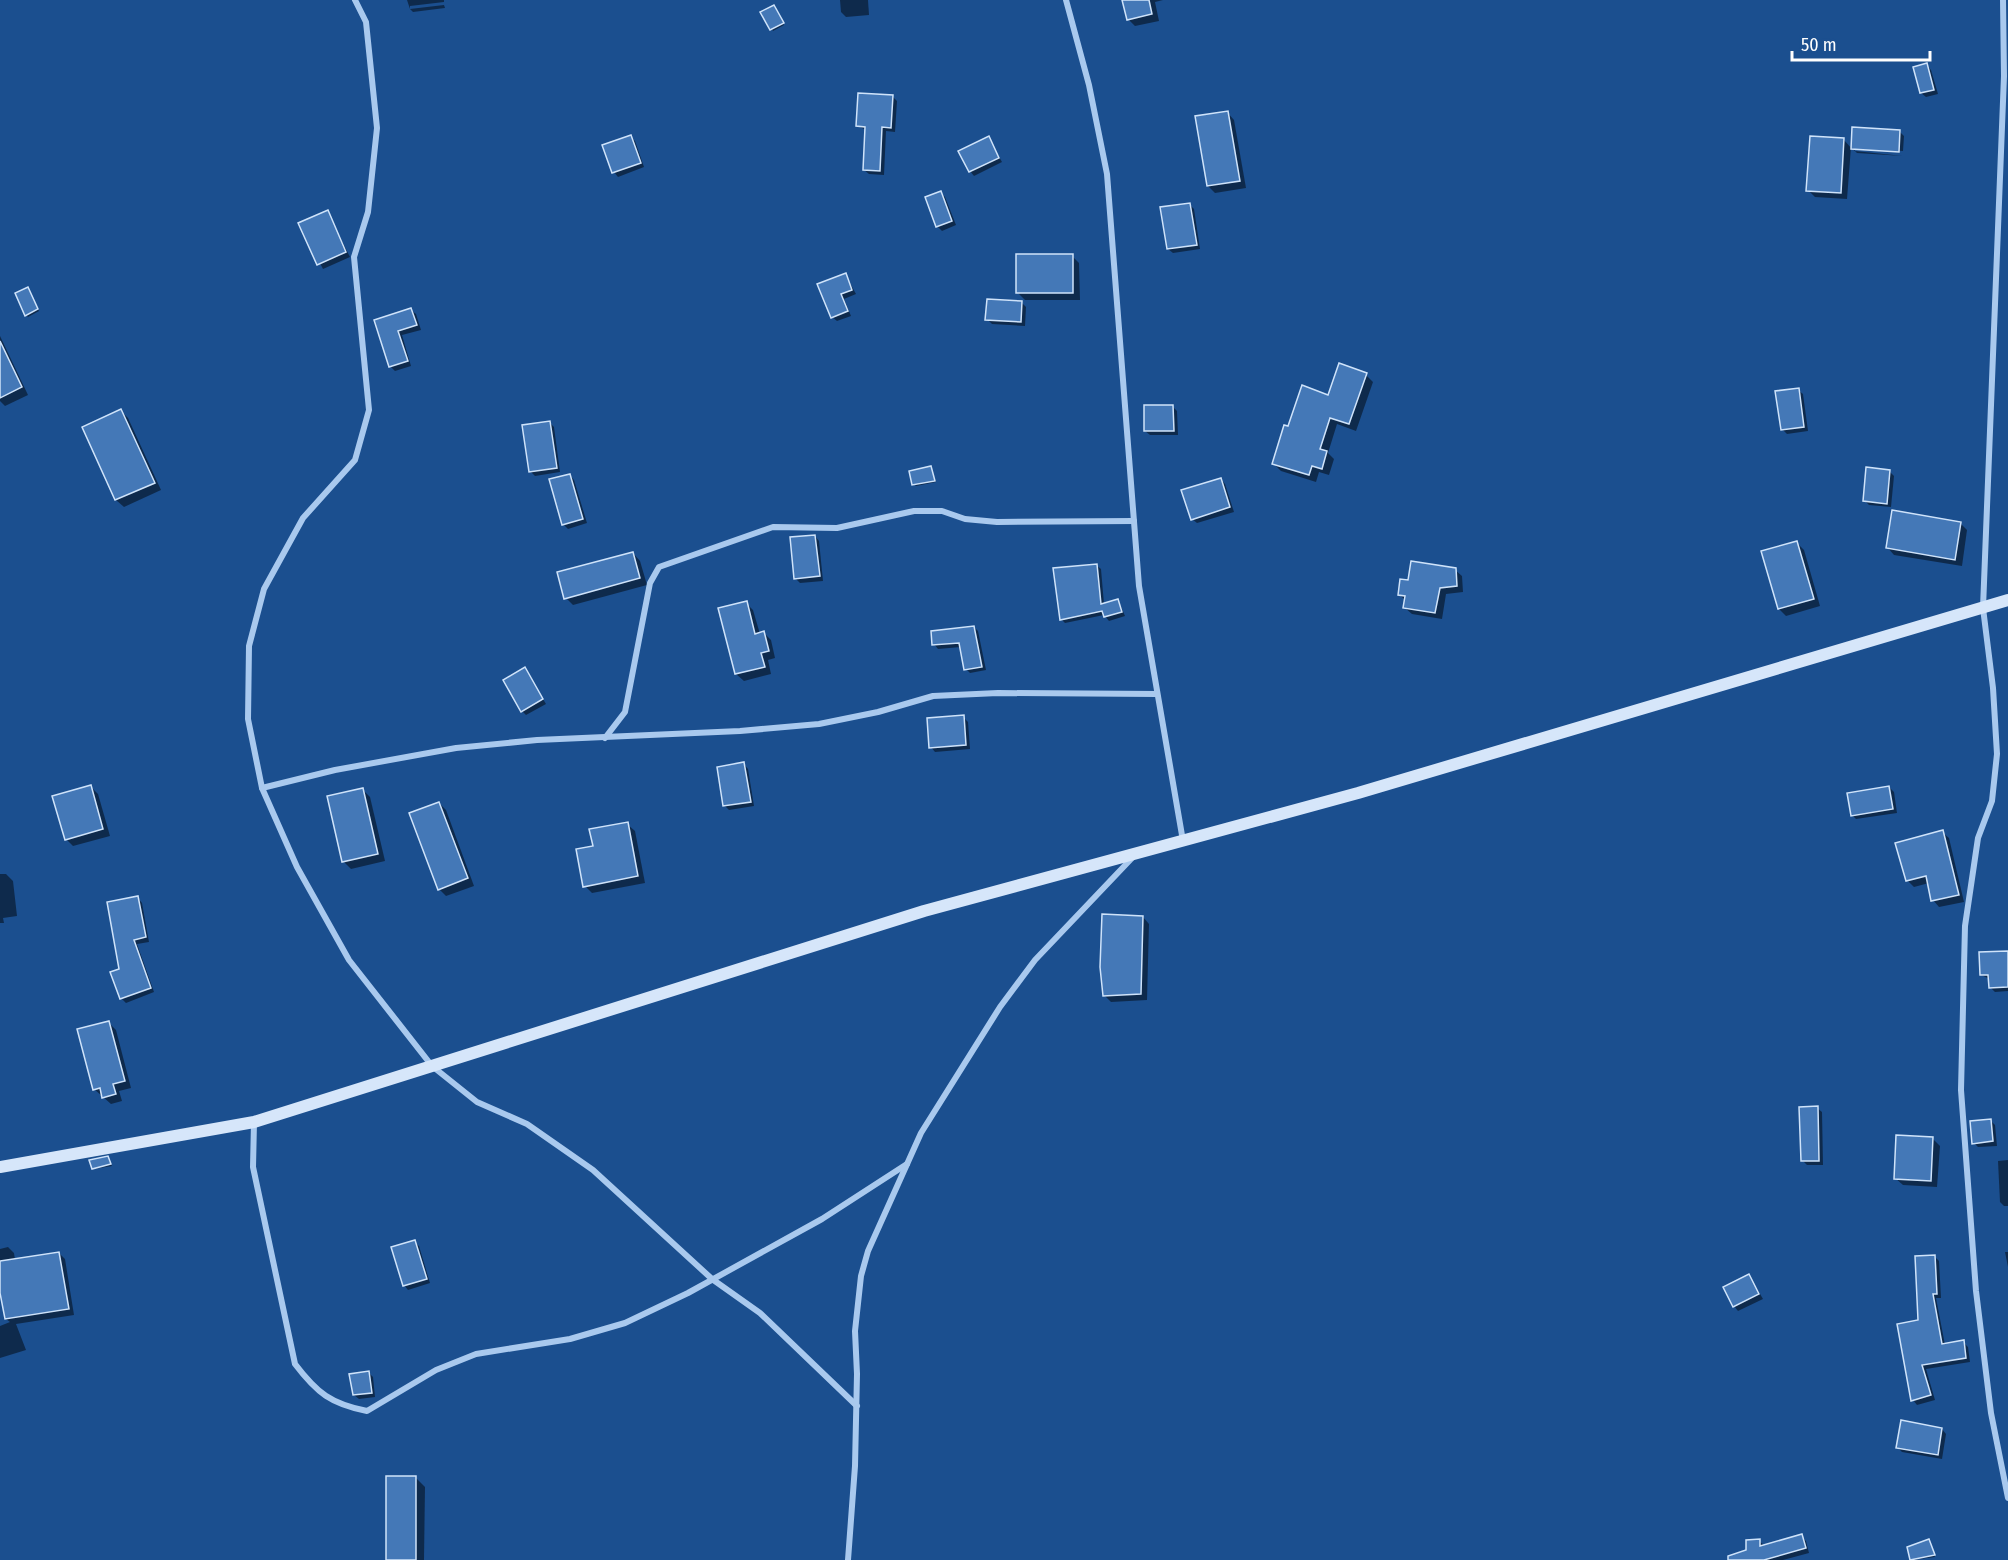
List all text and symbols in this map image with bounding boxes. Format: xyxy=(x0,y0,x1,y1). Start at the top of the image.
scale bar xyxy=(1792,24,1930,62)
text: 50 m xyxy=(1801,34,1837,56)

